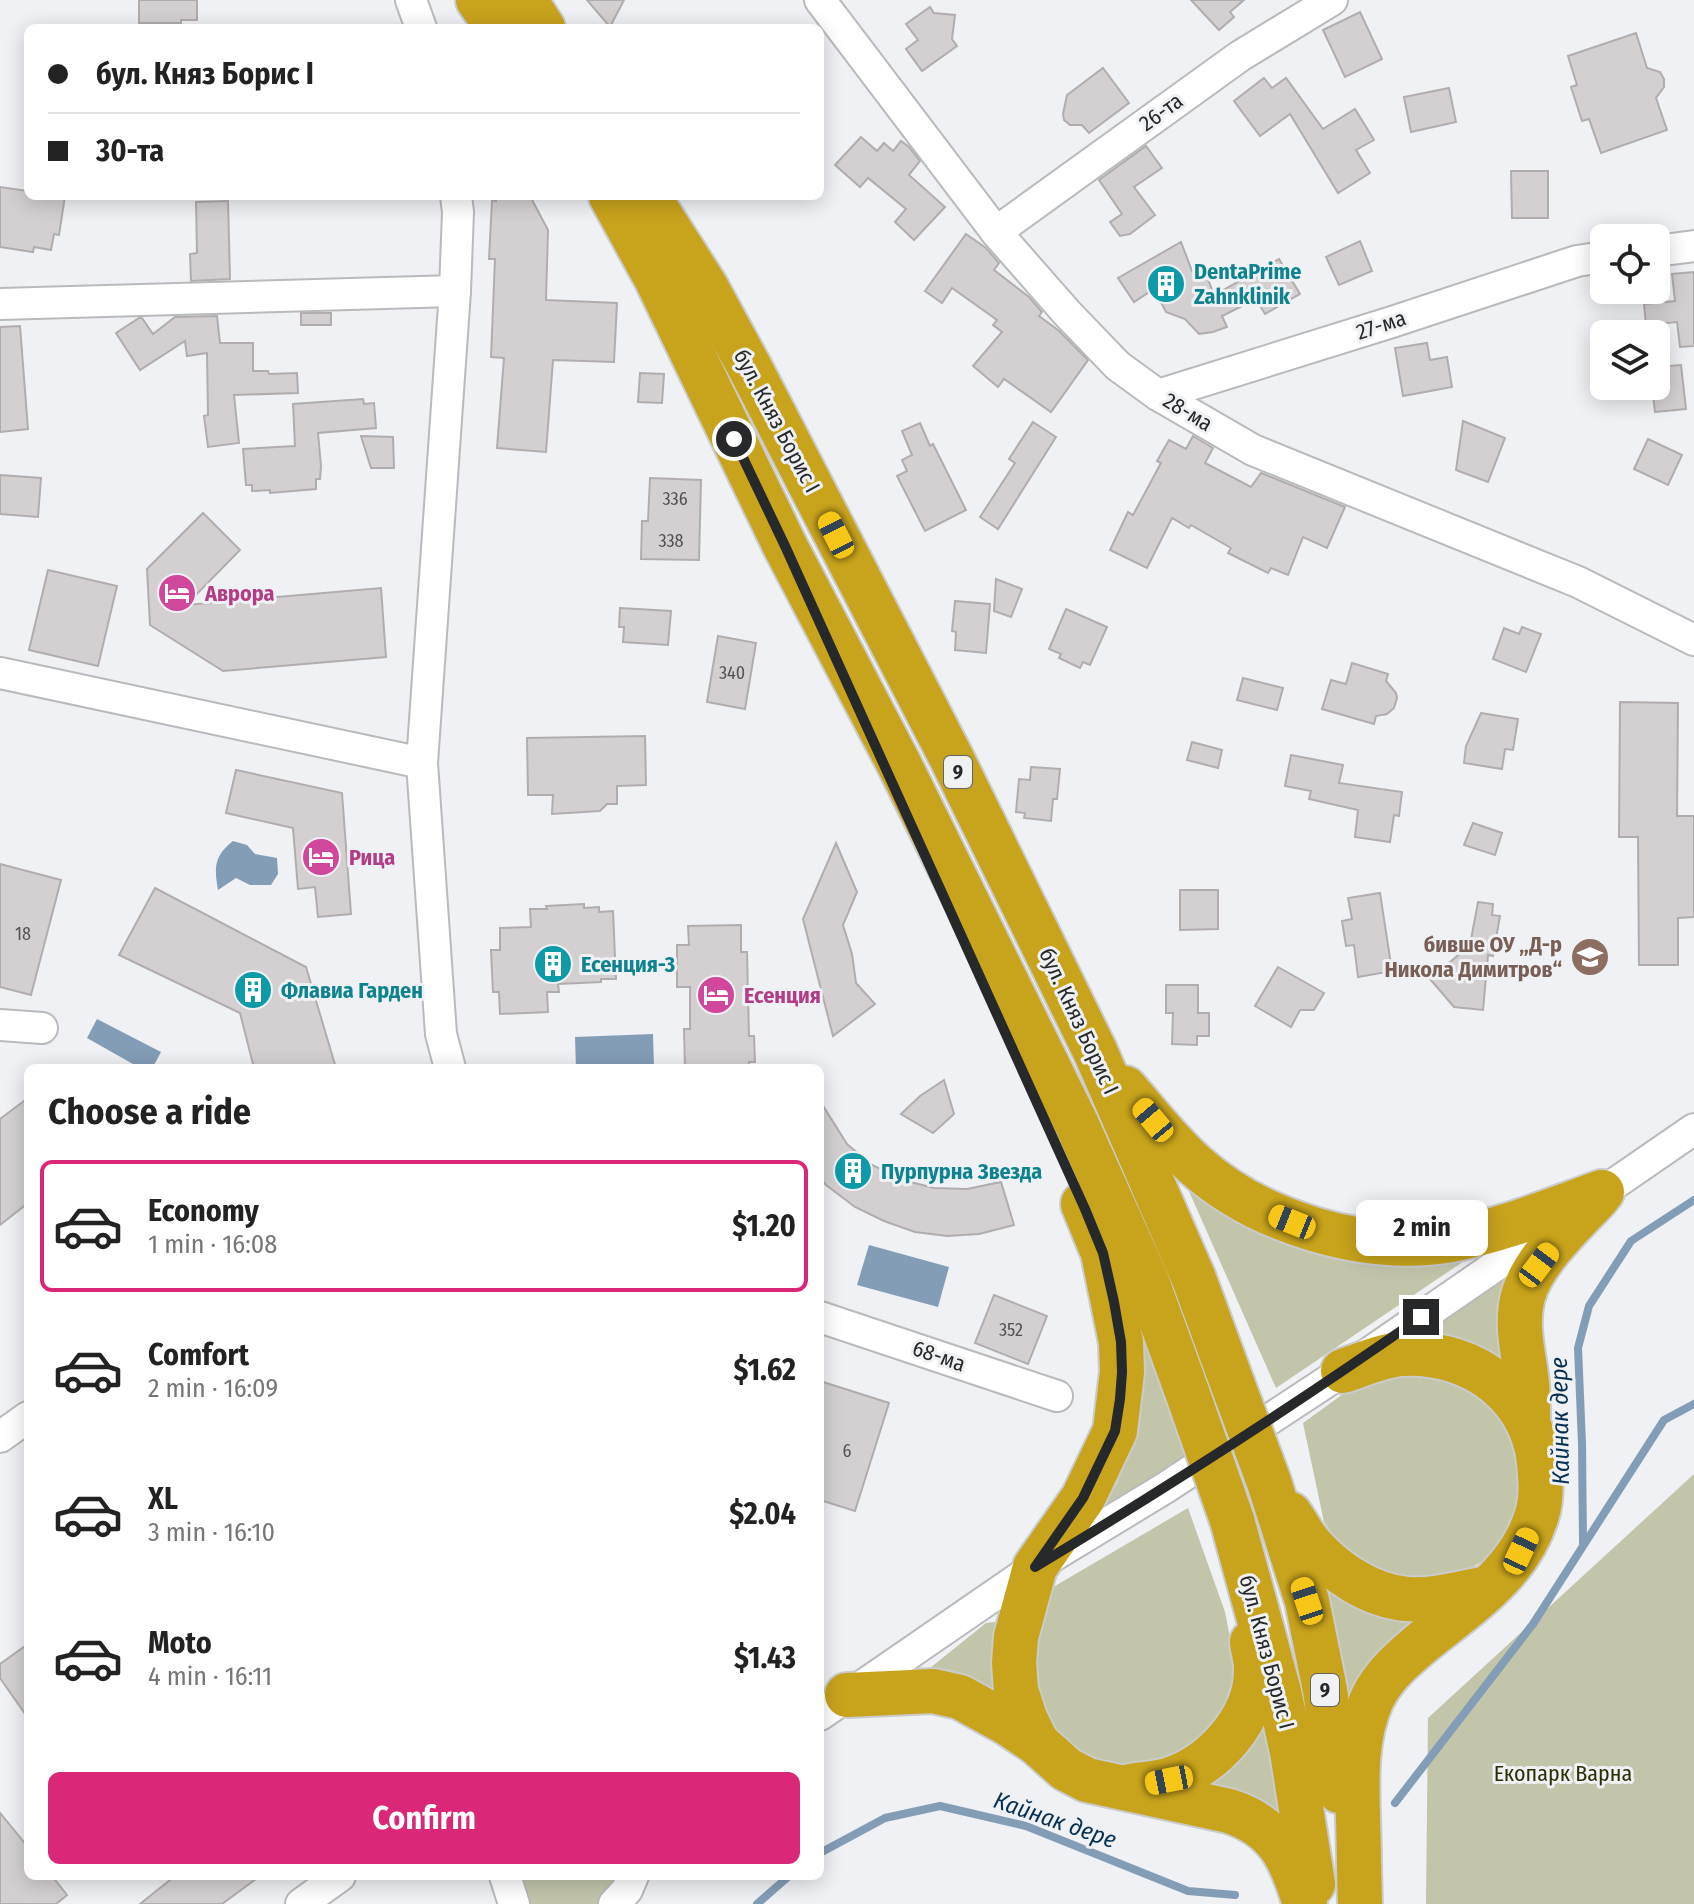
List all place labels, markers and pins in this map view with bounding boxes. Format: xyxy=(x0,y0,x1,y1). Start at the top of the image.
place label: DentaPrime Zahnklinik xyxy=(1194,258,1301,310)
building icon: DentaPrime Zahnklinik xyxy=(1145,263,1187,305)
hotel icon: Аврора xyxy=(156,572,198,614)
place label: Аврора xyxy=(204,580,275,607)
hotel icon: Рица xyxy=(300,836,342,878)
place label: Рица xyxy=(349,844,395,871)
place label: бивше ОУ „Д-р Никола Димитров“ xyxy=(1384,931,1562,983)
school or university icon: бивше ОУ „Д-р Никола Димитров“ xyxy=(1569,936,1611,978)
building icon: Есенция-3 xyxy=(532,943,574,985)
place label: Есенция-3 xyxy=(581,951,675,978)
building icon: Флавиа Гарден xyxy=(232,969,274,1011)
hotel icon: Есенция xyxy=(695,974,737,1016)
place label: Флавиа Гарден xyxy=(281,977,423,1004)
place label: Есенция xyxy=(744,982,821,1009)
building icon: Пурпурна Звезда xyxy=(832,1150,874,1192)
place label: Пурпурна Звезда xyxy=(881,1158,1042,1185)

